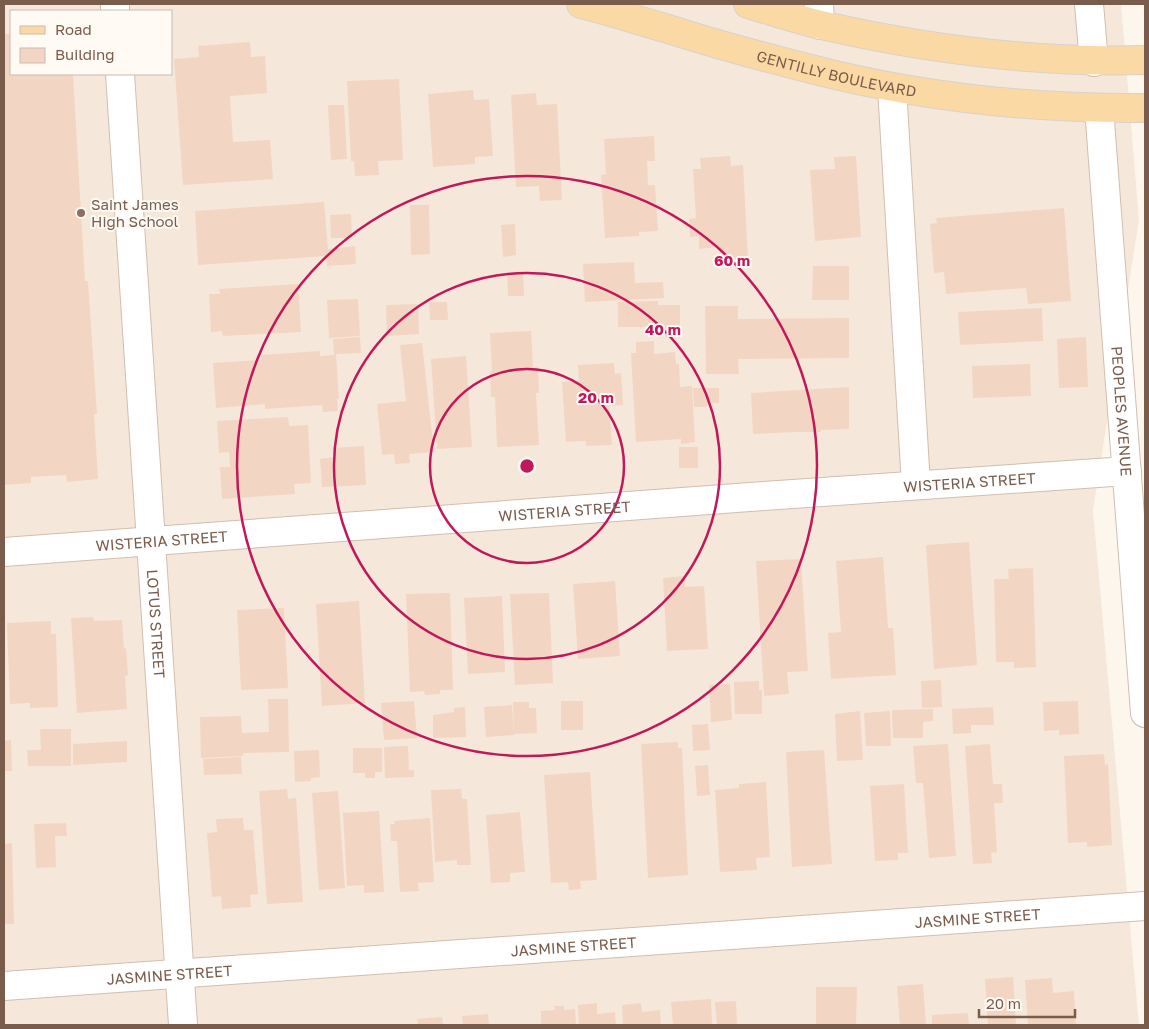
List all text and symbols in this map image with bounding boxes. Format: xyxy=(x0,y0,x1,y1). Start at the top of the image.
legend xyxy=(10,10,172,75)
text: Road xyxy=(55,20,92,38)
text: Building xyxy=(55,45,115,63)
street label: GENTILLY BOULEVARD xyxy=(755,46,918,100)
place label: Saint James High School xyxy=(91,195,179,230)
marker: Saint James High School xyxy=(75,207,87,219)
text: 60 m xyxy=(714,251,750,269)
text: 40 m xyxy=(645,320,681,338)
street label: PEOPLES AVENUE xyxy=(1108,345,1136,477)
text: 20 m xyxy=(578,388,614,406)
centre of rings xyxy=(518,457,536,475)
street label: WISTERIA STREET xyxy=(903,468,1036,495)
street label: WISTERIA STREET xyxy=(498,497,631,525)
street label: WISTERIA STREET xyxy=(95,527,228,554)
street label: LOTUS STREET xyxy=(144,569,169,679)
street label: JASMINE STREET xyxy=(914,904,1041,931)
street label: JASMINE STREET xyxy=(510,933,637,959)
street label: JASMINE STREET xyxy=(106,961,233,988)
scale bar xyxy=(979,986,1075,1018)
text: 20 m xyxy=(986,994,1021,1012)

